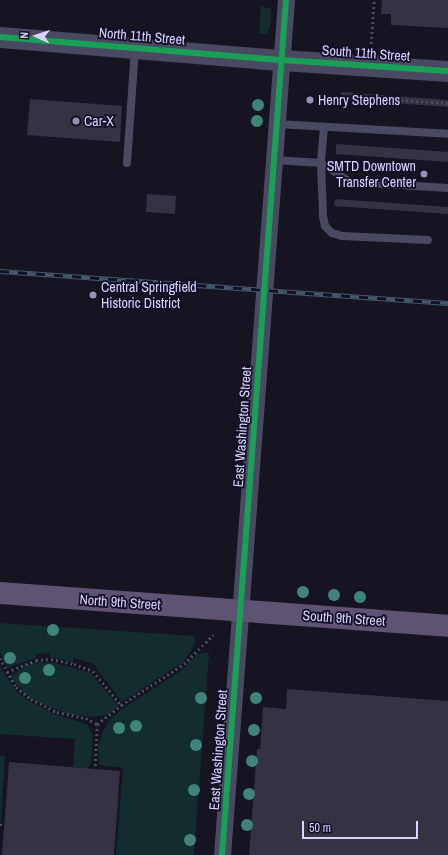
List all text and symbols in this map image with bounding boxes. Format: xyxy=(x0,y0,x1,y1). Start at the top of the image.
north arrow xyxy=(16,16,56,56)
street label: North 11th Street xyxy=(98,24,186,48)
text: N xyxy=(17,32,31,39)
street label: South 11th Street xyxy=(321,42,411,64)
place label: Henry Stephens xyxy=(318,92,400,108)
marker: Henry Stephens xyxy=(305,95,315,105)
place label: Car-X xyxy=(84,113,114,129)
marker: Car-X xyxy=(71,116,81,126)
place label: SMTD Downtown Transfer Center xyxy=(327,158,416,190)
marker: SMTD Downtown Transfer Center xyxy=(419,169,429,179)
place label: Central Springfield Historic District xyxy=(101,279,197,312)
marker: Central Springfield Historic District xyxy=(88,290,98,300)
street label: East Washington Street xyxy=(229,366,255,488)
street label: North 9th Street xyxy=(79,591,161,613)
street label: South 9th Street xyxy=(302,607,386,629)
street label: East Washington Street xyxy=(205,689,231,811)
scale bar xyxy=(304,813,420,839)
text: 50 m xyxy=(309,820,331,836)

